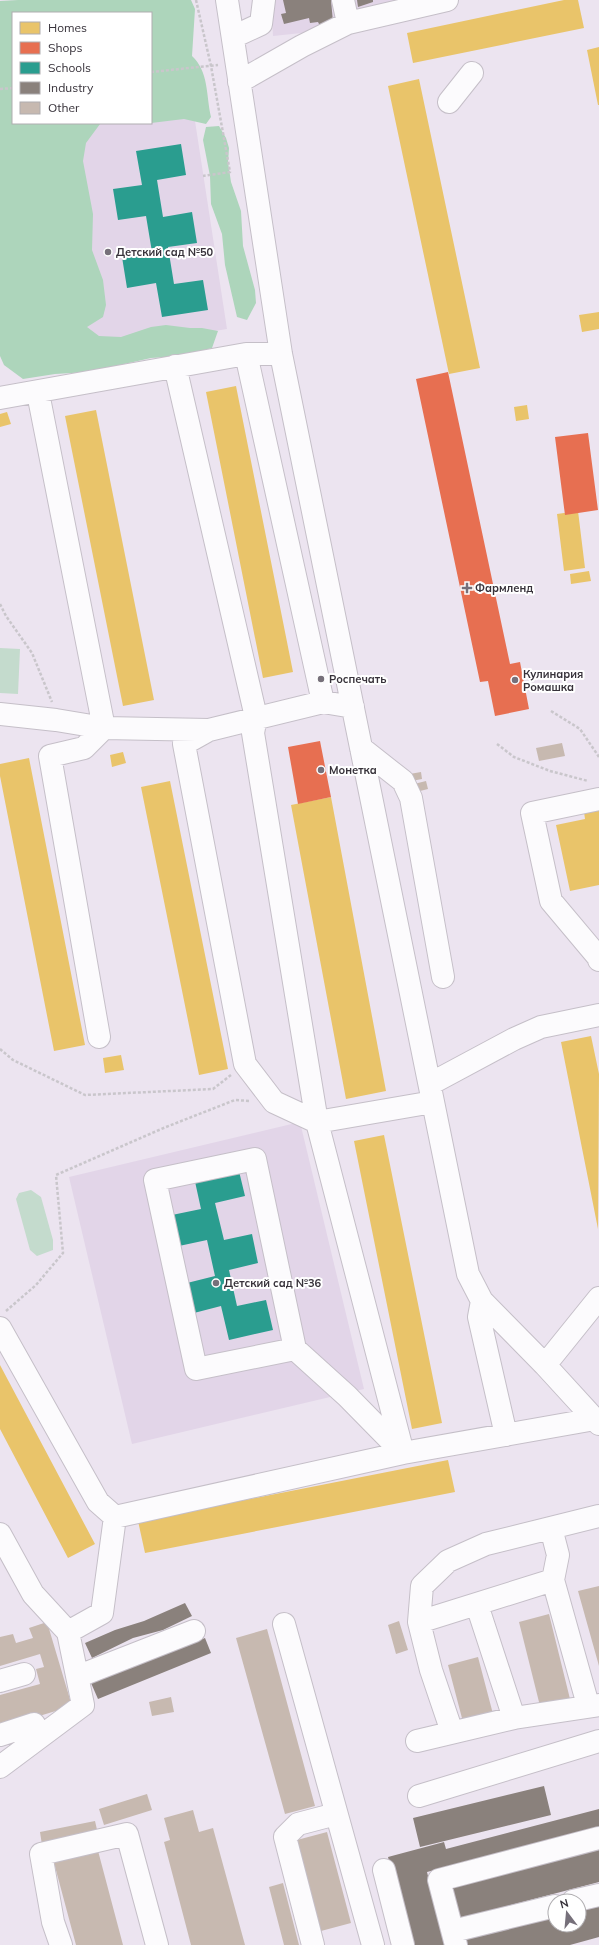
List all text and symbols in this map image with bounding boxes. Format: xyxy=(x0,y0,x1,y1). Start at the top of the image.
legend xyxy=(12,12,152,124)
text: Homes xyxy=(48,20,87,35)
text: Shops xyxy=(48,40,83,55)
text: Schools xyxy=(48,60,91,75)
text: Industry xyxy=(48,80,94,95)
text: Other xyxy=(48,100,80,115)
place label: Детский сад №50 xyxy=(116,245,214,259)
marker: Детский сад №50 xyxy=(103,247,113,257)
place label: Фармленд xyxy=(475,581,533,595)
marker: Фармленд xyxy=(462,583,472,593)
place label: Кулинария Ромашка xyxy=(523,667,583,694)
place label: Роспечать xyxy=(329,672,386,686)
marker: Роспечать xyxy=(316,674,326,684)
marker: Кулинария Ромашка xyxy=(510,675,520,685)
place label: Монетка xyxy=(329,763,377,777)
marker: Монетка xyxy=(316,765,326,775)
place label: Детский сад №36 xyxy=(224,1276,322,1290)
marker: Детский сад №36 xyxy=(211,1278,221,1288)
north arrow xyxy=(547,1893,587,1933)
text: N xyxy=(558,1896,570,1911)

